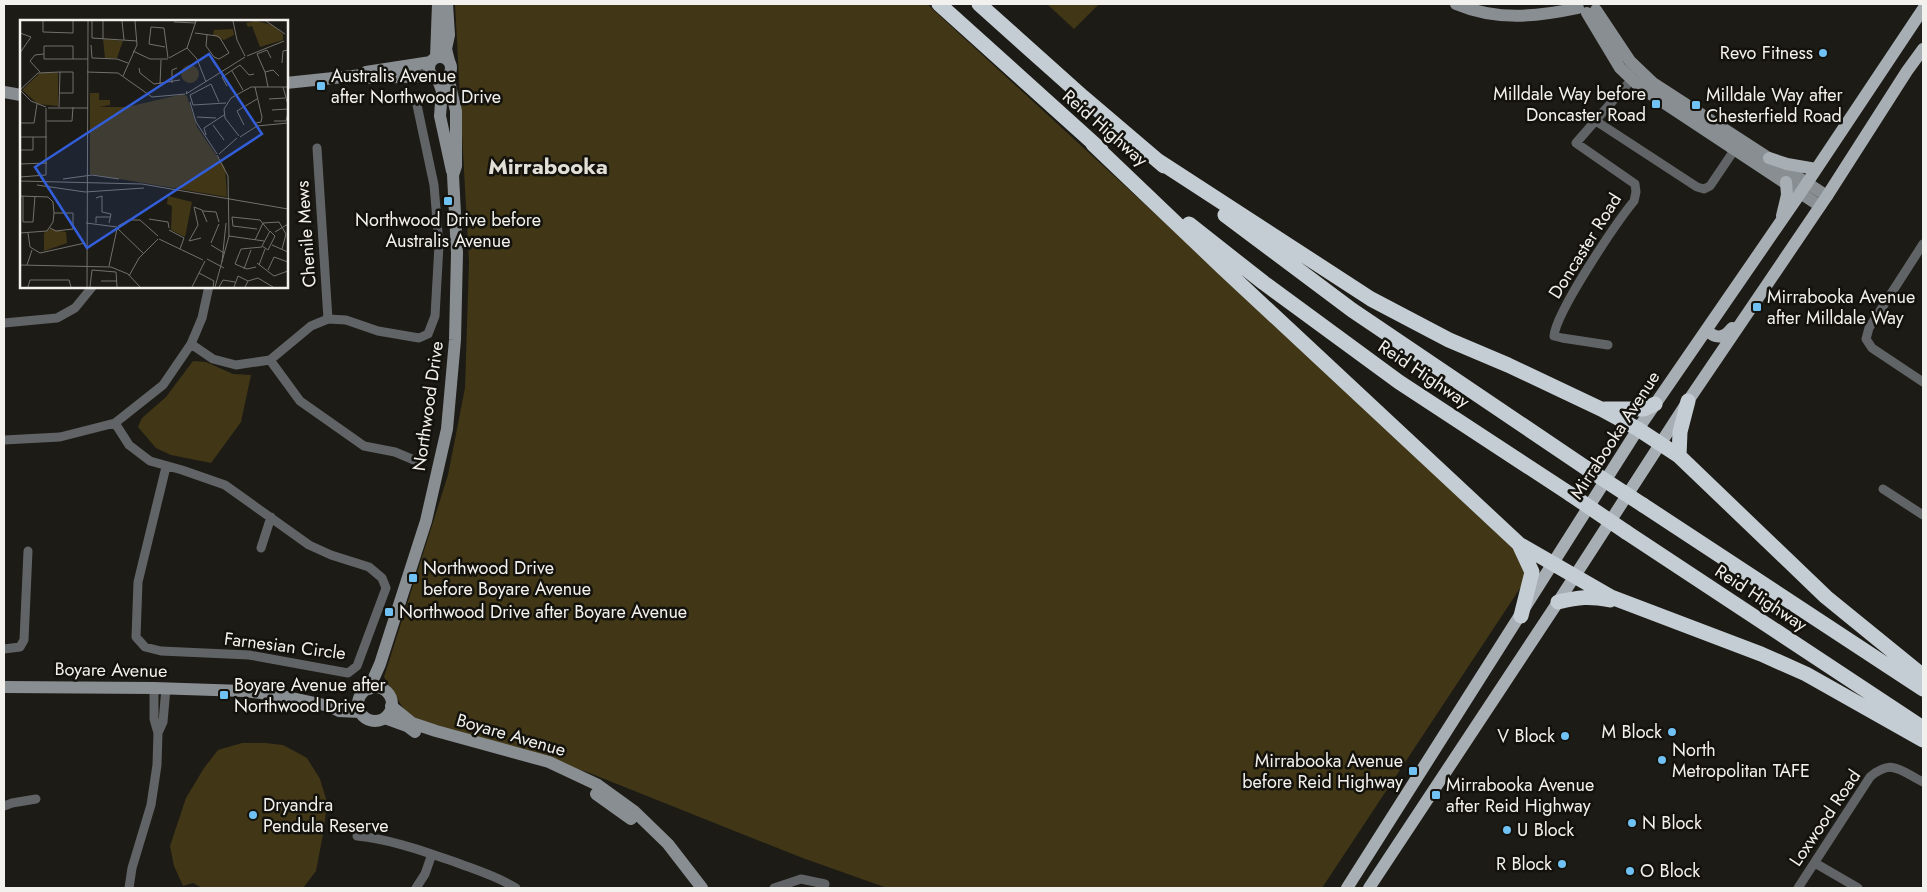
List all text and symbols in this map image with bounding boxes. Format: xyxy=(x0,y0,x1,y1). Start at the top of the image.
inset map xyxy=(20,20,288,288)
place label: Revo Fitness xyxy=(1720,40,1813,66)
marker: Revo Fitness xyxy=(1817,47,1829,59)
place label: Australis Avenue after Northwood Drive xyxy=(331,63,501,110)
marker: Australis Avenue after Northwood Drive xyxy=(315,80,327,92)
place label: Milldale Way before Doncaster Road xyxy=(1493,81,1646,128)
place label: Milldale Way after Chesterfield Road xyxy=(1706,82,1844,129)
street label: Reid Highway xyxy=(1057,84,1153,172)
marker: Milldale Way before Doncaster Road xyxy=(1650,98,1662,110)
marker: Milldale Way after Chesterfield Road xyxy=(1690,99,1702,111)
district label: Mirrabooka xyxy=(488,150,608,182)
street label: Chenile Mews xyxy=(289,180,323,288)
street label: Doncaster Road xyxy=(1542,188,1628,304)
marker: Northwood Drive before Australis Avenue xyxy=(442,195,454,207)
place label: Northwood Drive before Australis Avenue xyxy=(355,207,541,254)
place label: Mirrabooka Avenue after Milldale Way xyxy=(1767,284,1915,331)
marker: Mirrabooka Avenue after Milldale Way xyxy=(1751,301,1763,313)
street label: Reid Highway xyxy=(1373,334,1475,414)
street label: Northwood Drive xyxy=(406,339,450,473)
street label: Mirrabooka Avenue xyxy=(1564,366,1666,504)
place label: Northwood Drive before Boyare Avenue xyxy=(423,555,591,602)
street label: Reid Highway xyxy=(1710,558,1812,638)
marker: Northwood Drive before Boyare Avenue xyxy=(407,572,419,584)
place label: Northwood Drive after Boyare Avenue xyxy=(399,599,687,625)
marker: Northwood Drive after Boyare Avenue xyxy=(383,606,395,618)
street label: Farnesian Circle xyxy=(223,626,347,666)
street label: Boyare Avenue xyxy=(54,656,168,684)
place label: Boyare Avenue after Northwood Drive xyxy=(234,672,387,719)
marker: Boyare Avenue after Northwood Drive xyxy=(218,689,230,701)
street label: Boyare Avenue xyxy=(453,707,569,763)
place label: M Block xyxy=(1601,719,1662,745)
place label: V Block xyxy=(1497,723,1555,749)
marker: M Block xyxy=(1666,726,1678,738)
marker: V Block xyxy=(1559,730,1571,742)
place label: North Metropolitan TAFE xyxy=(1672,737,1810,784)
place label: Mirrabooka Avenue before Reid Highway xyxy=(1242,748,1403,795)
marker: North Metropolitan TAFE xyxy=(1656,754,1668,766)
street label: Loxwood Road xyxy=(1783,764,1867,872)
marker: Mirrabooka Avenue before Reid Highway xyxy=(1407,765,1419,777)
place label: Mirrabooka Avenue after Reid Highway xyxy=(1446,772,1594,819)
marker: Mirrabooka Avenue after Reid Highway xyxy=(1430,789,1442,801)
place label: Dryandra Pendula Reserve xyxy=(263,792,388,839)
marker: Dryandra Pendula Reserve xyxy=(247,809,259,821)
place label: N Block xyxy=(1642,810,1702,836)
place label: U Block xyxy=(1517,817,1574,843)
marker: N Block xyxy=(1626,817,1638,829)
marker: U Block xyxy=(1501,824,1513,836)
place label: R Block xyxy=(1496,851,1552,877)
marker: R Block xyxy=(1556,858,1568,870)
place label: O Block xyxy=(1640,858,1700,884)
marker: O Block xyxy=(1624,865,1636,877)

